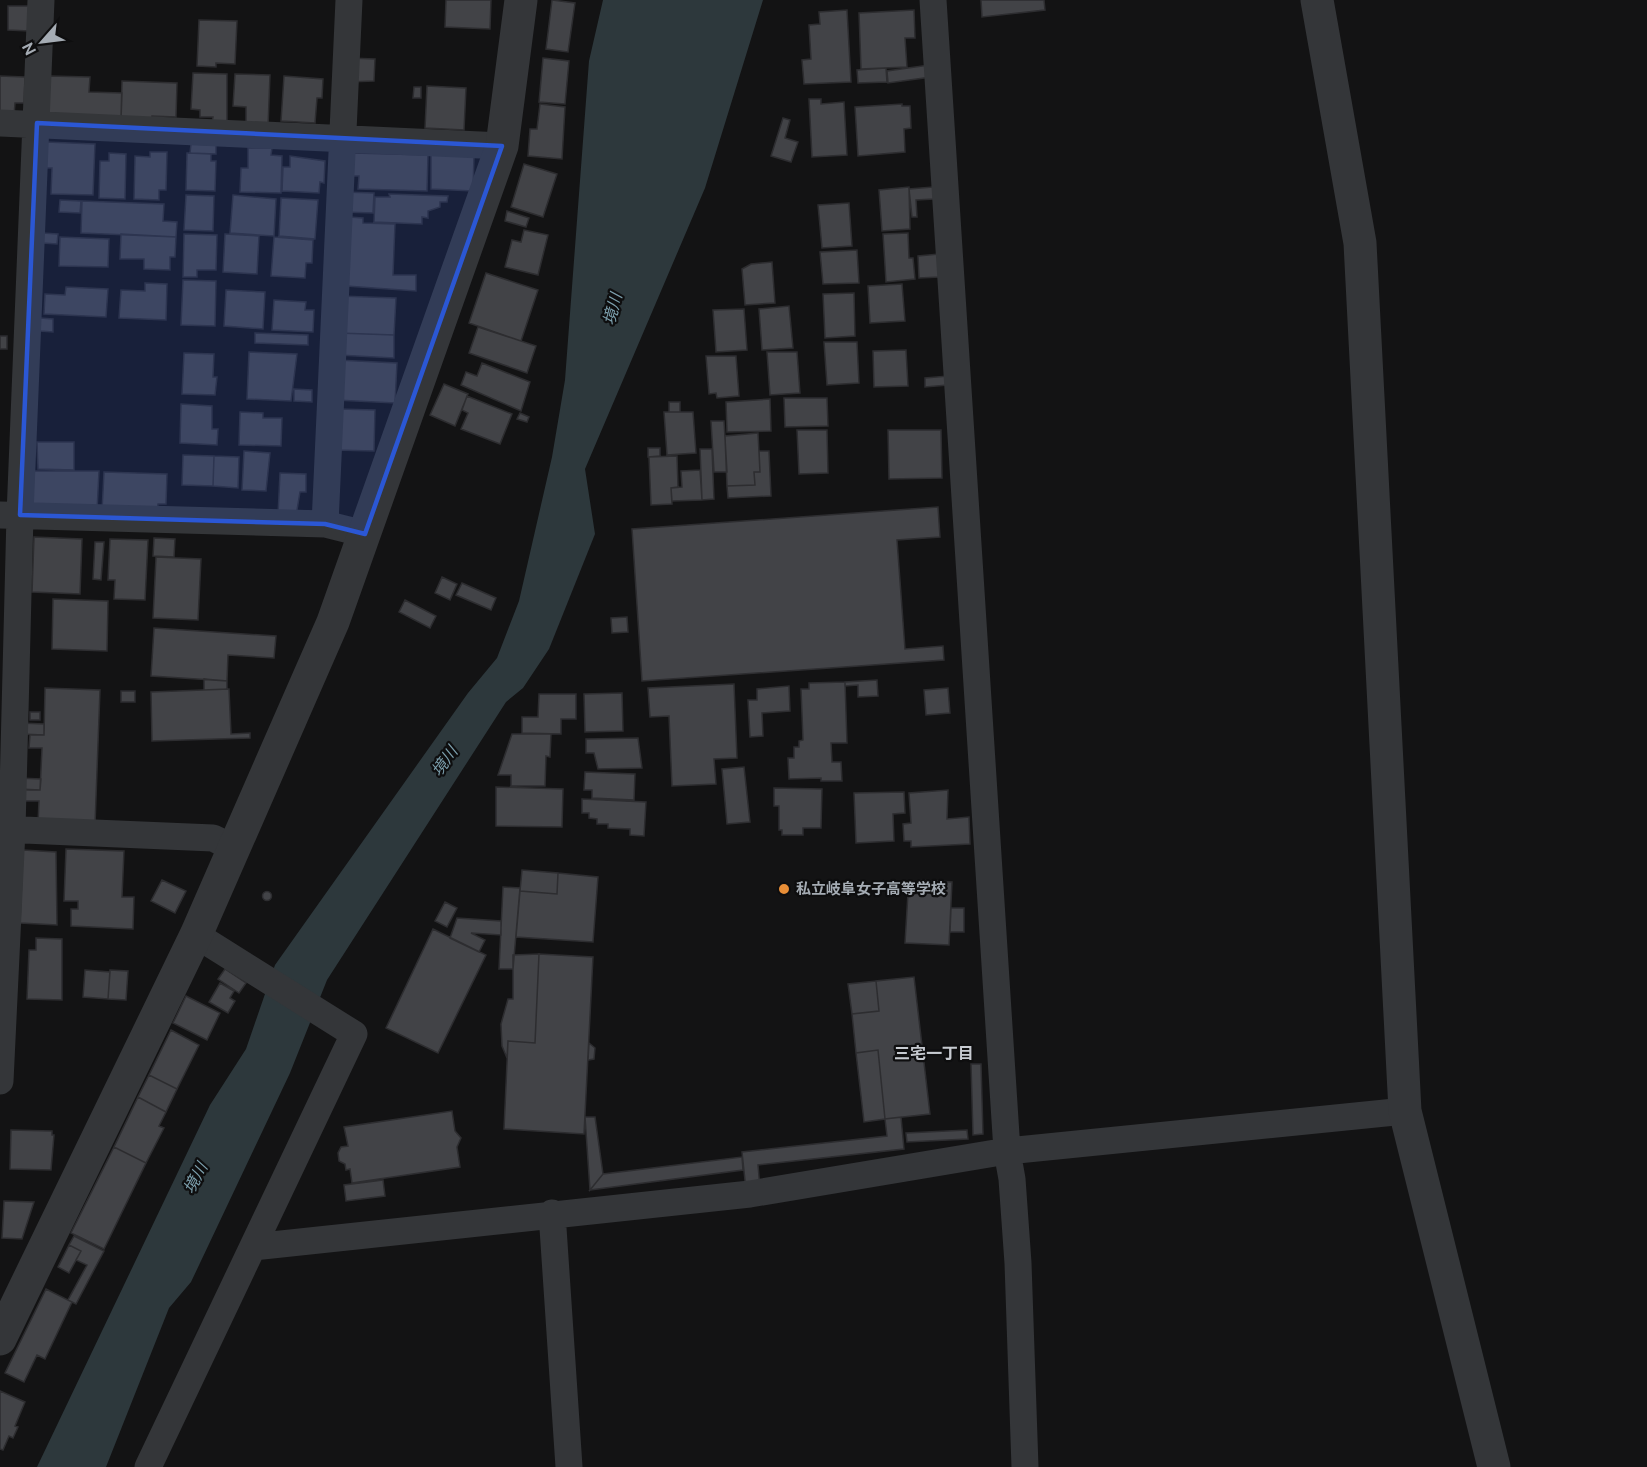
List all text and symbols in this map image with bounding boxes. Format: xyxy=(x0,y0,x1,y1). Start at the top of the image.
north arrow xyxy=(12,12,72,72)
text: N xyxy=(18,40,40,59)
water label: 境川 xyxy=(599,289,625,327)
water label: 境川 xyxy=(427,741,462,779)
place label: 私立岐阜女子高等学校 xyxy=(796,880,946,897)
marker: 私立岐阜女子高等学校 xyxy=(777,882,791,896)
district label: 三宅一丁目 xyxy=(894,1044,974,1062)
water label: 境川 xyxy=(180,1158,211,1196)

